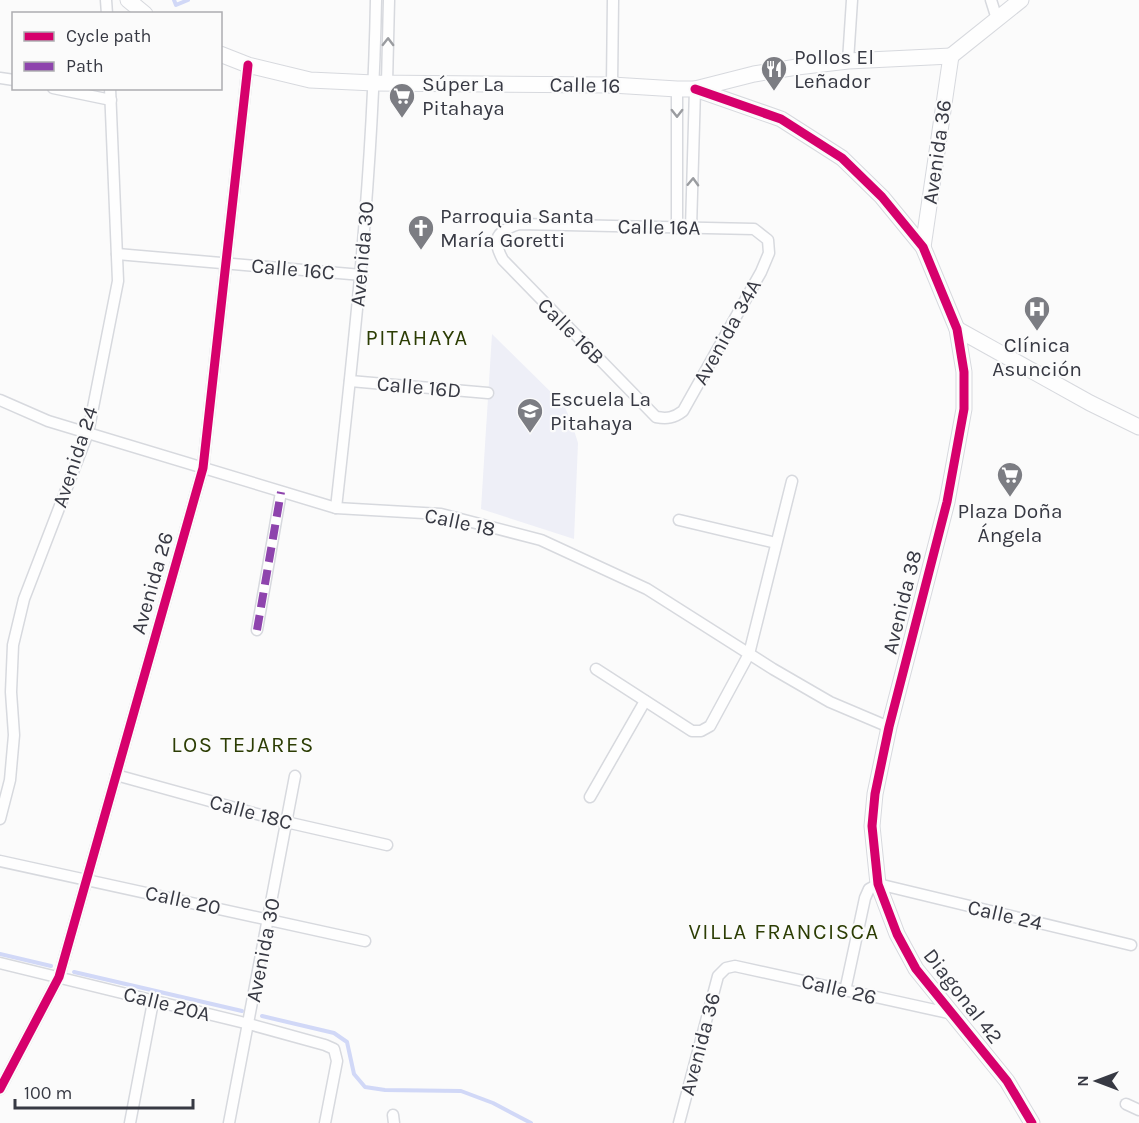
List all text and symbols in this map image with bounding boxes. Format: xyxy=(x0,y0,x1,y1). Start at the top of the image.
legend xyxy=(12,12,222,90)
text: Cycle path xyxy=(66,25,151,47)
one-way arrow xyxy=(382,37,394,46)
place label: Pollos El Leñador xyxy=(794,45,874,93)
restaurant icon: Pollos El Leñador xyxy=(759,54,789,92)
text: Path xyxy=(66,55,104,77)
place label: Súper La Pitahaya xyxy=(422,72,505,120)
street label: Calle 16 xyxy=(549,72,621,98)
supermarket icon: Súper La Pitahaya xyxy=(387,81,417,119)
street label: Avenida 36 xyxy=(918,98,956,206)
one-way arrow xyxy=(671,108,683,117)
one-way arrow xyxy=(686,177,699,186)
street label: Avenida 30 xyxy=(345,200,379,308)
place label: Parroquia Santa María Goretti xyxy=(440,204,594,252)
church icon: Parroquia Santa María Goretti xyxy=(406,213,436,251)
street label: Calle 16A xyxy=(617,214,701,240)
street label: Calle 16C xyxy=(250,253,336,285)
street label: Avenida 34A xyxy=(688,275,766,389)
street label: Calle 16B xyxy=(533,293,609,369)
hospital icon: Clínica Asunción xyxy=(1022,294,1052,332)
district label: PITAHAYA xyxy=(365,325,469,351)
place label: Clínica Asunción xyxy=(992,333,1082,381)
street label: Calle 16D xyxy=(376,371,462,403)
place label: Escuela La Pitahaya xyxy=(550,387,651,435)
school or university icon: Escuela La Pitahaya xyxy=(515,396,545,434)
street label: Avenida 24 xyxy=(47,403,103,511)
supermarket icon: Plaza Doña Ángela xyxy=(995,460,1025,498)
place label: Plaza Doña Ángela xyxy=(957,499,1063,547)
street label: Calle 18 xyxy=(422,503,498,541)
street label: Avenida 26 xyxy=(126,529,178,637)
street label: Avenida 38 xyxy=(878,548,926,656)
district label: LOS TEJARES xyxy=(171,732,315,758)
street label: Calle 18C xyxy=(207,789,295,835)
street label: Calle 20 xyxy=(143,880,223,920)
street label: Calle 24 xyxy=(965,895,1045,935)
street label: Avenida 30 xyxy=(241,896,285,1004)
district label: VILLA FRANCISCA xyxy=(688,919,880,945)
street label: Diagonal 42 xyxy=(918,944,1008,1048)
street label: Calle 26 xyxy=(799,969,879,1009)
street label: Calle 20A xyxy=(121,982,213,1026)
street label: Avenida 36 xyxy=(675,990,725,1098)
north arrow xyxy=(1067,1051,1127,1111)
scale bar xyxy=(15,1072,194,1110)
text: N xyxy=(1073,1075,1092,1087)
text: 100 m xyxy=(24,1082,72,1104)

